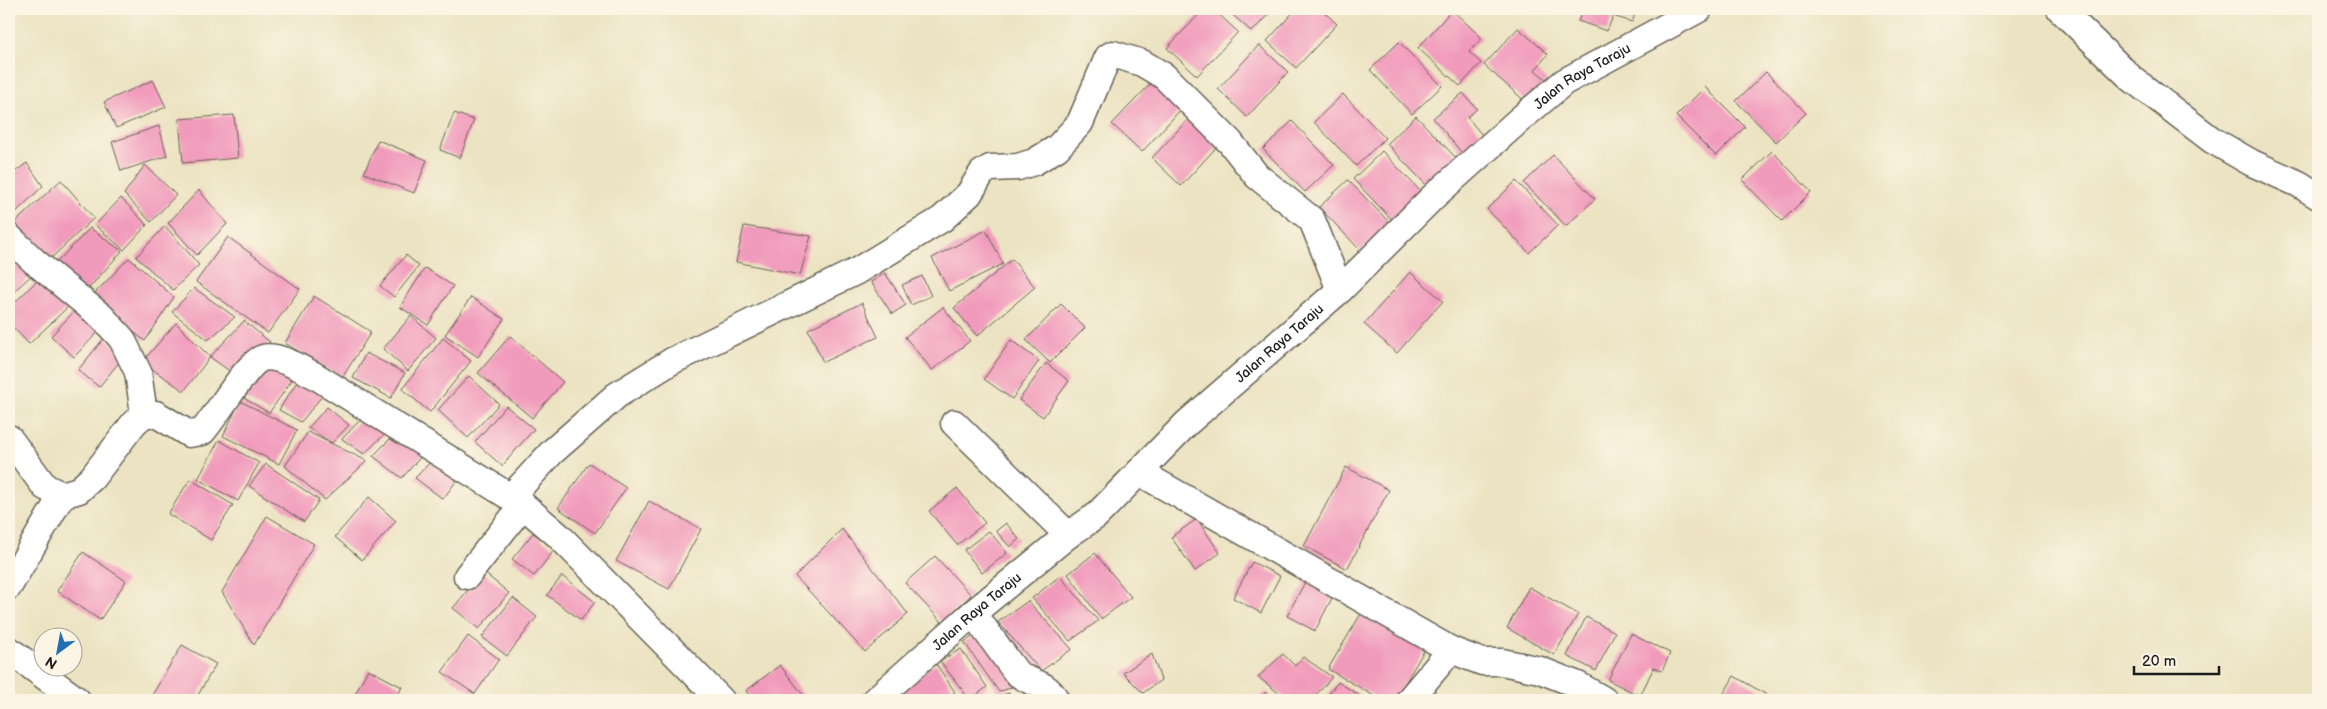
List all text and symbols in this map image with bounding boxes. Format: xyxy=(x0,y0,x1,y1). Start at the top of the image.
street label: Jalan Raya Taraju xyxy=(1530,39,1633,113)
street label: Jalan Raya Taraju xyxy=(1231,300,1327,386)
street label: Jalan Raya Taraju xyxy=(929,569,1025,654)
north arrow xyxy=(32,626,82,676)
scale bar xyxy=(2134,644,2220,676)
text: 20 m xyxy=(2142,652,2176,671)
text: N xyxy=(42,653,60,673)

